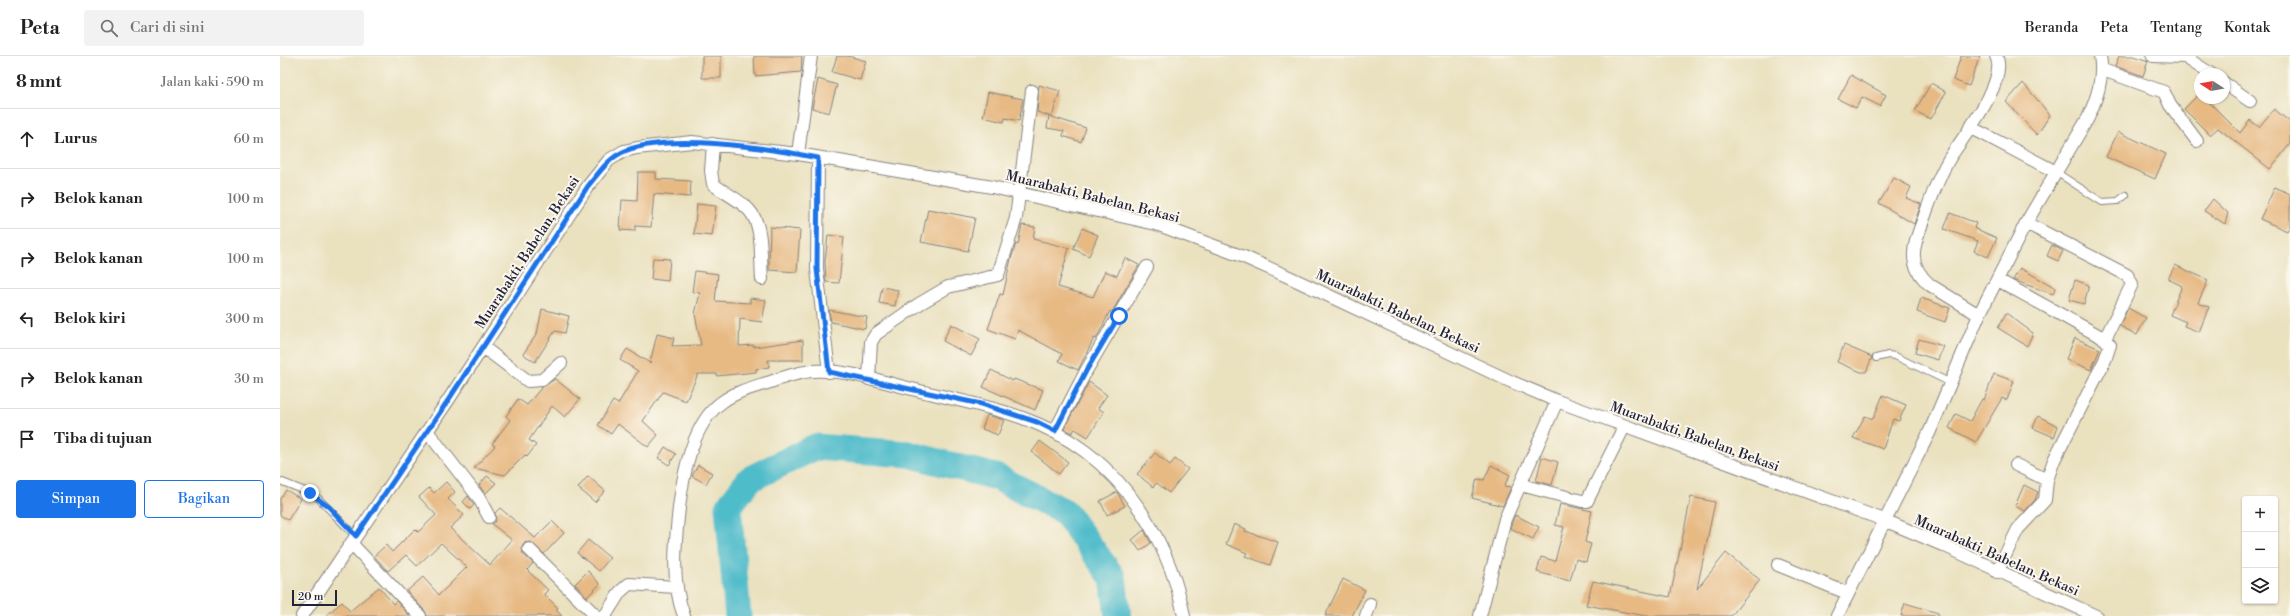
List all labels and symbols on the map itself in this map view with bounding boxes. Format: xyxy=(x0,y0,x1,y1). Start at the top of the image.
north arrow xyxy=(2194,68,2230,104)
street label: Muarabakti, Babelan, Bekasi xyxy=(1004,167,1182,227)
street label: Muarabakti, Babelan, Bekasi xyxy=(472,172,584,332)
street label: Muarabakti, Babelan, Bekasi xyxy=(1313,266,1483,358)
route start xyxy=(1110,307,1128,325)
street label: Muarabakti, Babelan, Bekasi xyxy=(1608,398,1782,476)
route end xyxy=(301,484,319,502)
street label: Muarabakti, Babelan, Bekasi xyxy=(1911,511,2082,601)
scale bar xyxy=(292,588,337,607)

